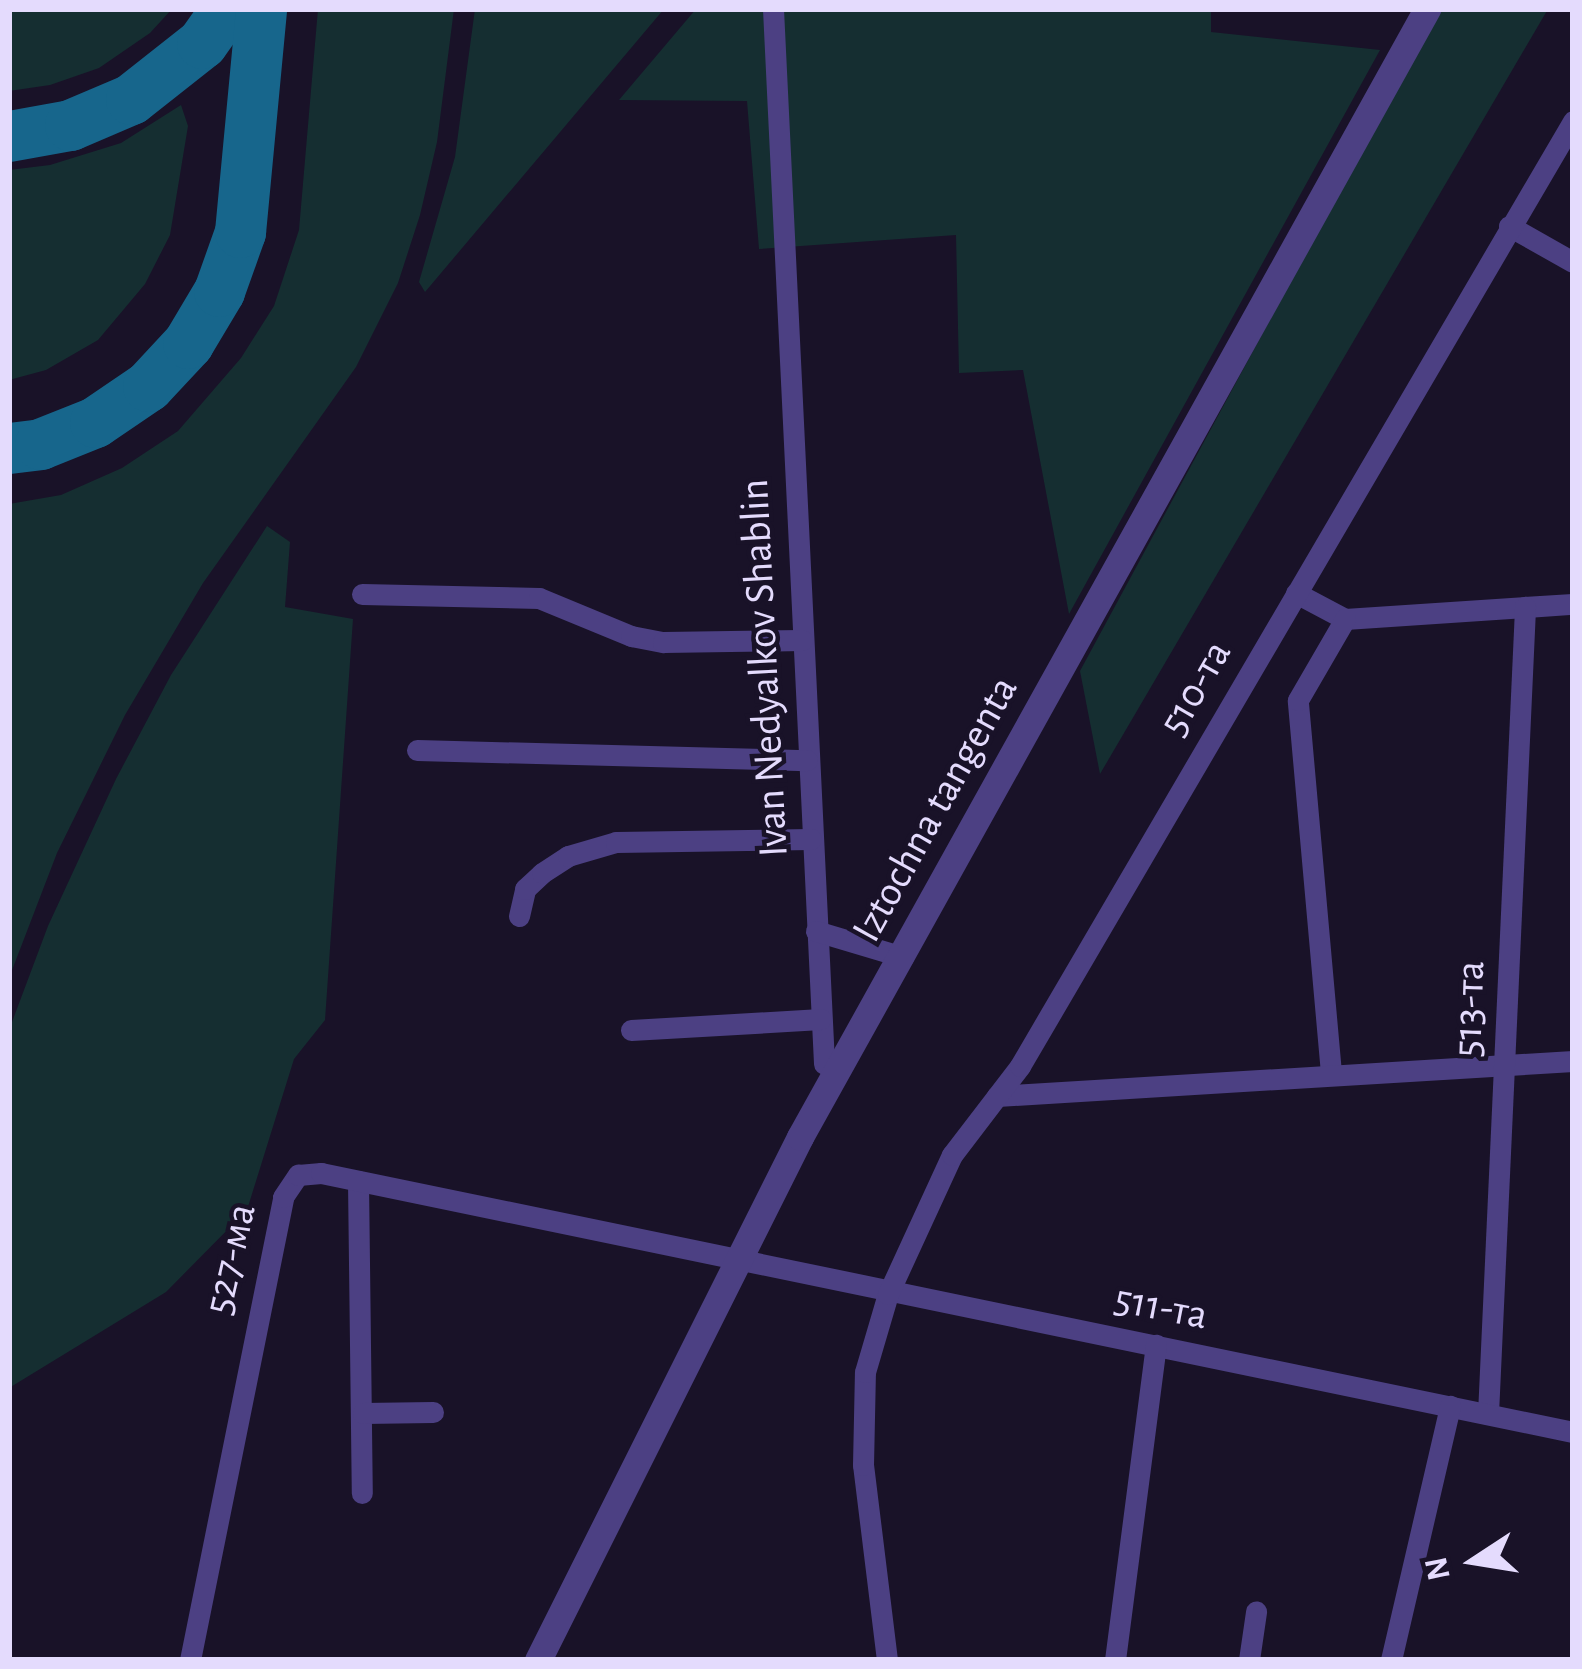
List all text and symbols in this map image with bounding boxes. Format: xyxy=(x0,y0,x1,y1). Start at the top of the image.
street label: Ivan Nedyalkov Shablin xyxy=(729,478,799,858)
street label: 510-та xyxy=(1148,631,1242,745)
street label: Iztochna tangenta xyxy=(841,667,1029,951)
street label: 513-та xyxy=(1442,960,1496,1058)
street label: 527-ма xyxy=(193,1199,267,1319)
street label: 511-та xyxy=(1110,1273,1212,1341)
north arrow xyxy=(1414,1501,1534,1621)
text: N xyxy=(1420,1554,1457,1583)

